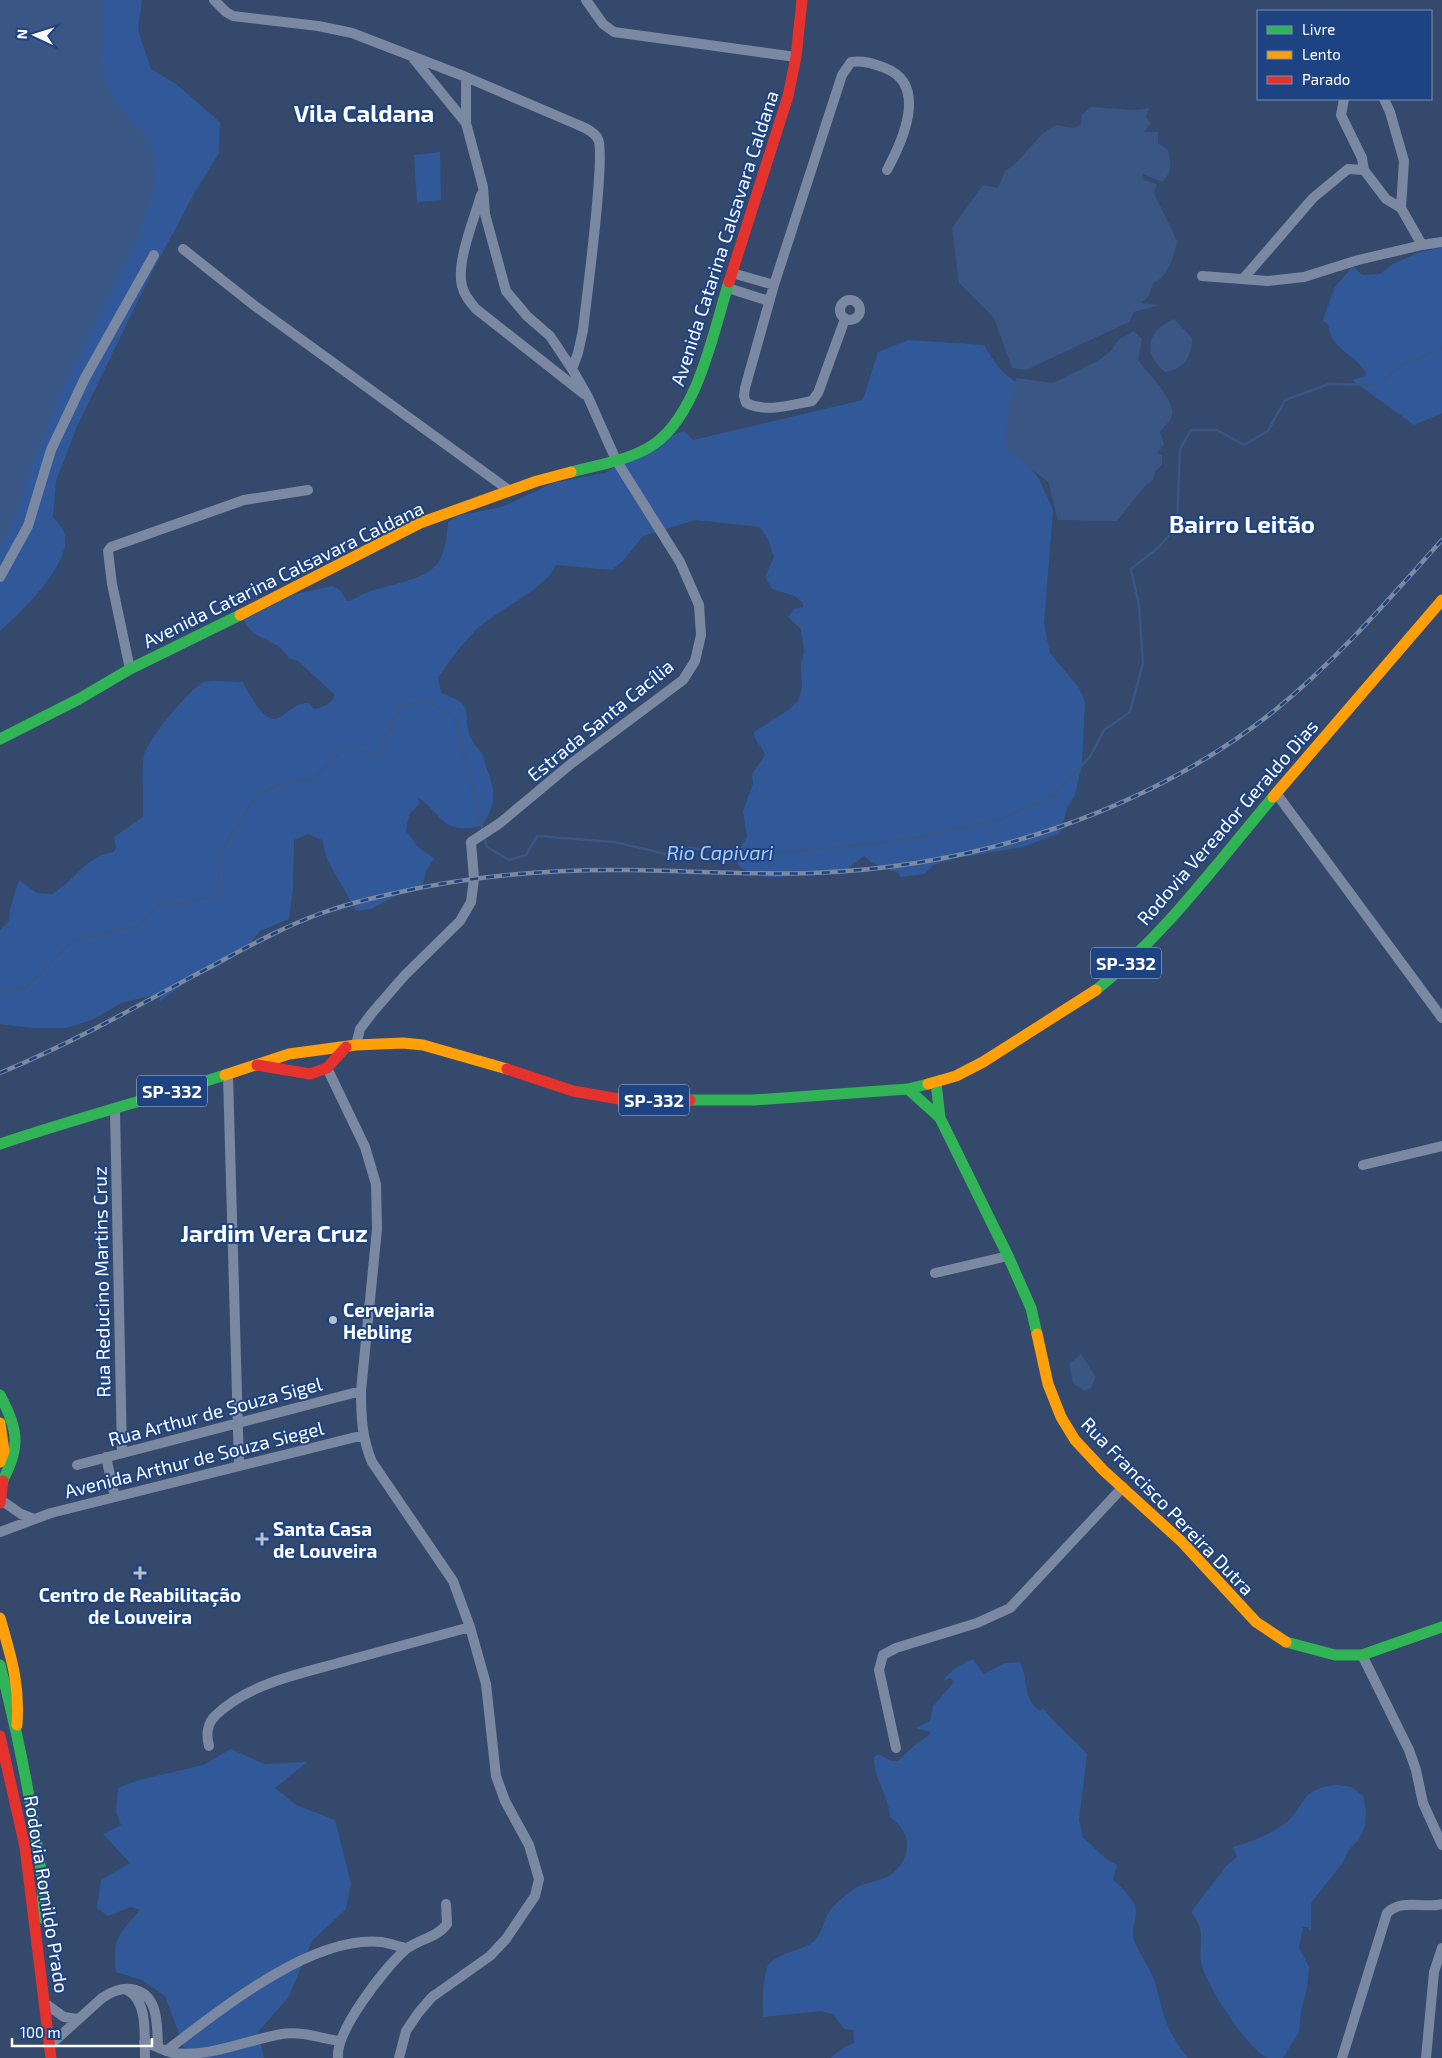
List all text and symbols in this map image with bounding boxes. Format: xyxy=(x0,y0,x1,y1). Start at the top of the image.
north arrow xyxy=(10,10,60,60)
legend xyxy=(1257,10,1432,100)
text: Livre xyxy=(1302,20,1335,38)
text: N xyxy=(13,28,30,40)
text: Lento xyxy=(1302,45,1341,63)
text: Parado xyxy=(1302,70,1350,88)
street label: Avenida Catarina Calsavara Caldana xyxy=(665,87,783,389)
district label: Vila Caldana xyxy=(294,98,434,127)
street label: Avenida Catarina Calsavara Caldana xyxy=(139,496,427,652)
district label: Bairro Leitão xyxy=(1169,509,1315,538)
street label: Estrada Santa Cacília xyxy=(522,654,678,786)
street label: Rodovia Vereador Geraldo Dias xyxy=(1132,715,1322,929)
water label: Rio Capivari xyxy=(666,840,774,864)
road number: SP-332 xyxy=(1091,948,1161,978)
road number: SP-332 xyxy=(137,1076,207,1106)
road number: SP-332 xyxy=(619,1084,689,1116)
street label: Rua Reducino Martins Cruz xyxy=(87,1166,115,1398)
district label: Jardim Vera Cruz xyxy=(180,1218,368,1247)
place label: Cervejaria Hebling xyxy=(343,1298,435,1343)
marker: Cervejaria Hebling xyxy=(327,1314,339,1326)
street label: Rua Arthur de Souza Sigel xyxy=(106,1371,325,1451)
street label: Rua Francisco Pereira Dutra xyxy=(1077,1412,1259,1600)
street label: Avenida Arthur de Souza Siegel xyxy=(62,1416,326,1502)
place label: Santa Casa de Louveira xyxy=(273,1517,377,1562)
marker: Santa Casa de Louveira xyxy=(255,1532,269,1546)
marker: Centro de Reabilitação de Louveira xyxy=(133,1566,147,1580)
place label: Centro de Reabilitação de Louveira xyxy=(39,1583,241,1628)
street label: Rodovia Romildo Prado xyxy=(20,1794,74,1994)
scale bar xyxy=(12,2016,152,2048)
text: 100 m xyxy=(20,2023,61,2041)

